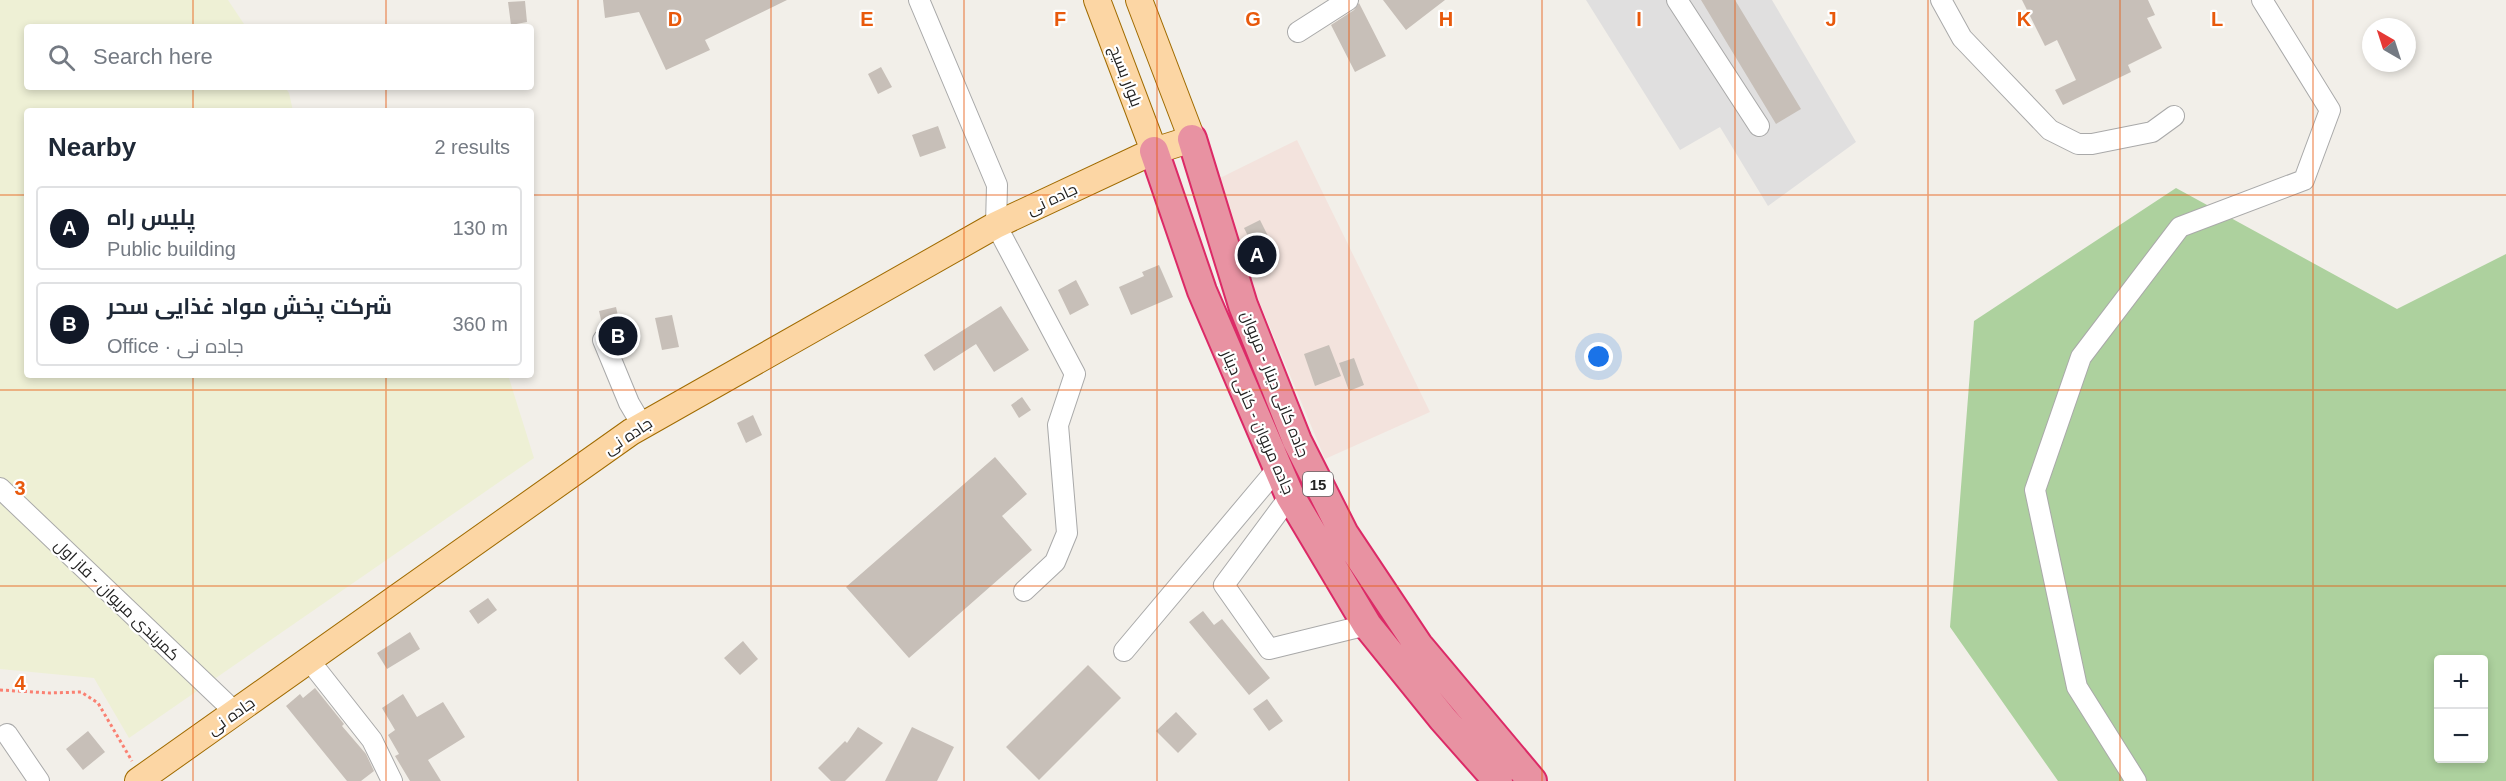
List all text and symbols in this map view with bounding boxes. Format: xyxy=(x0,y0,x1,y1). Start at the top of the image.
text: D xyxy=(668,8,682,30)
text: E xyxy=(860,8,874,30)
text: F xyxy=(1054,8,1066,30)
text: G xyxy=(1245,8,1261,30)
text: H xyxy=(1439,8,1453,30)
text: I xyxy=(1636,8,1642,30)
text: J xyxy=(1825,8,1837,30)
text: K xyxy=(2017,8,2032,30)
text: L xyxy=(2211,8,2223,30)
north arrow xyxy=(2362,18,2416,72)
search box xyxy=(24,24,534,90)
icon: search xyxy=(45,41,78,74)
street label: بلوار بسیج xyxy=(1104,43,1145,110)
text: Search here xyxy=(93,44,213,69)
text: Nearby xyxy=(48,132,136,162)
text: 2 results xyxy=(434,136,510,158)
street label: جاده نی xyxy=(1024,180,1081,220)
text: پلیس راه xyxy=(107,205,195,230)
text: A xyxy=(62,217,77,239)
text: 130 m xyxy=(452,217,508,239)
pin: A xyxy=(1238,232,1276,278)
text: Public building xyxy=(107,238,236,260)
text: شرکت پخش مواد غذایی سحر xyxy=(107,294,392,319)
street label: جاده کانی دینار - مریوان xyxy=(1236,308,1312,460)
text: B xyxy=(62,313,77,335)
text: 360 m xyxy=(452,313,508,335)
pin: B xyxy=(598,314,638,358)
text: Office · جاده نی xyxy=(107,335,244,357)
your location xyxy=(1584,342,1613,371)
street label: جاده مریوان - کانی دینار xyxy=(1216,346,1298,498)
street label: جاده نی xyxy=(601,414,656,459)
road number: 15 xyxy=(1303,472,1333,496)
text: 3 xyxy=(14,477,26,499)
street label: کمربندی مریوان - فاز اول xyxy=(50,536,183,665)
map controls xyxy=(2434,655,2488,763)
button: + xyxy=(2434,655,2488,709)
text: 4 xyxy=(14,672,26,694)
street label: جاده نی xyxy=(204,694,259,740)
button: − xyxy=(2434,709,2488,763)

